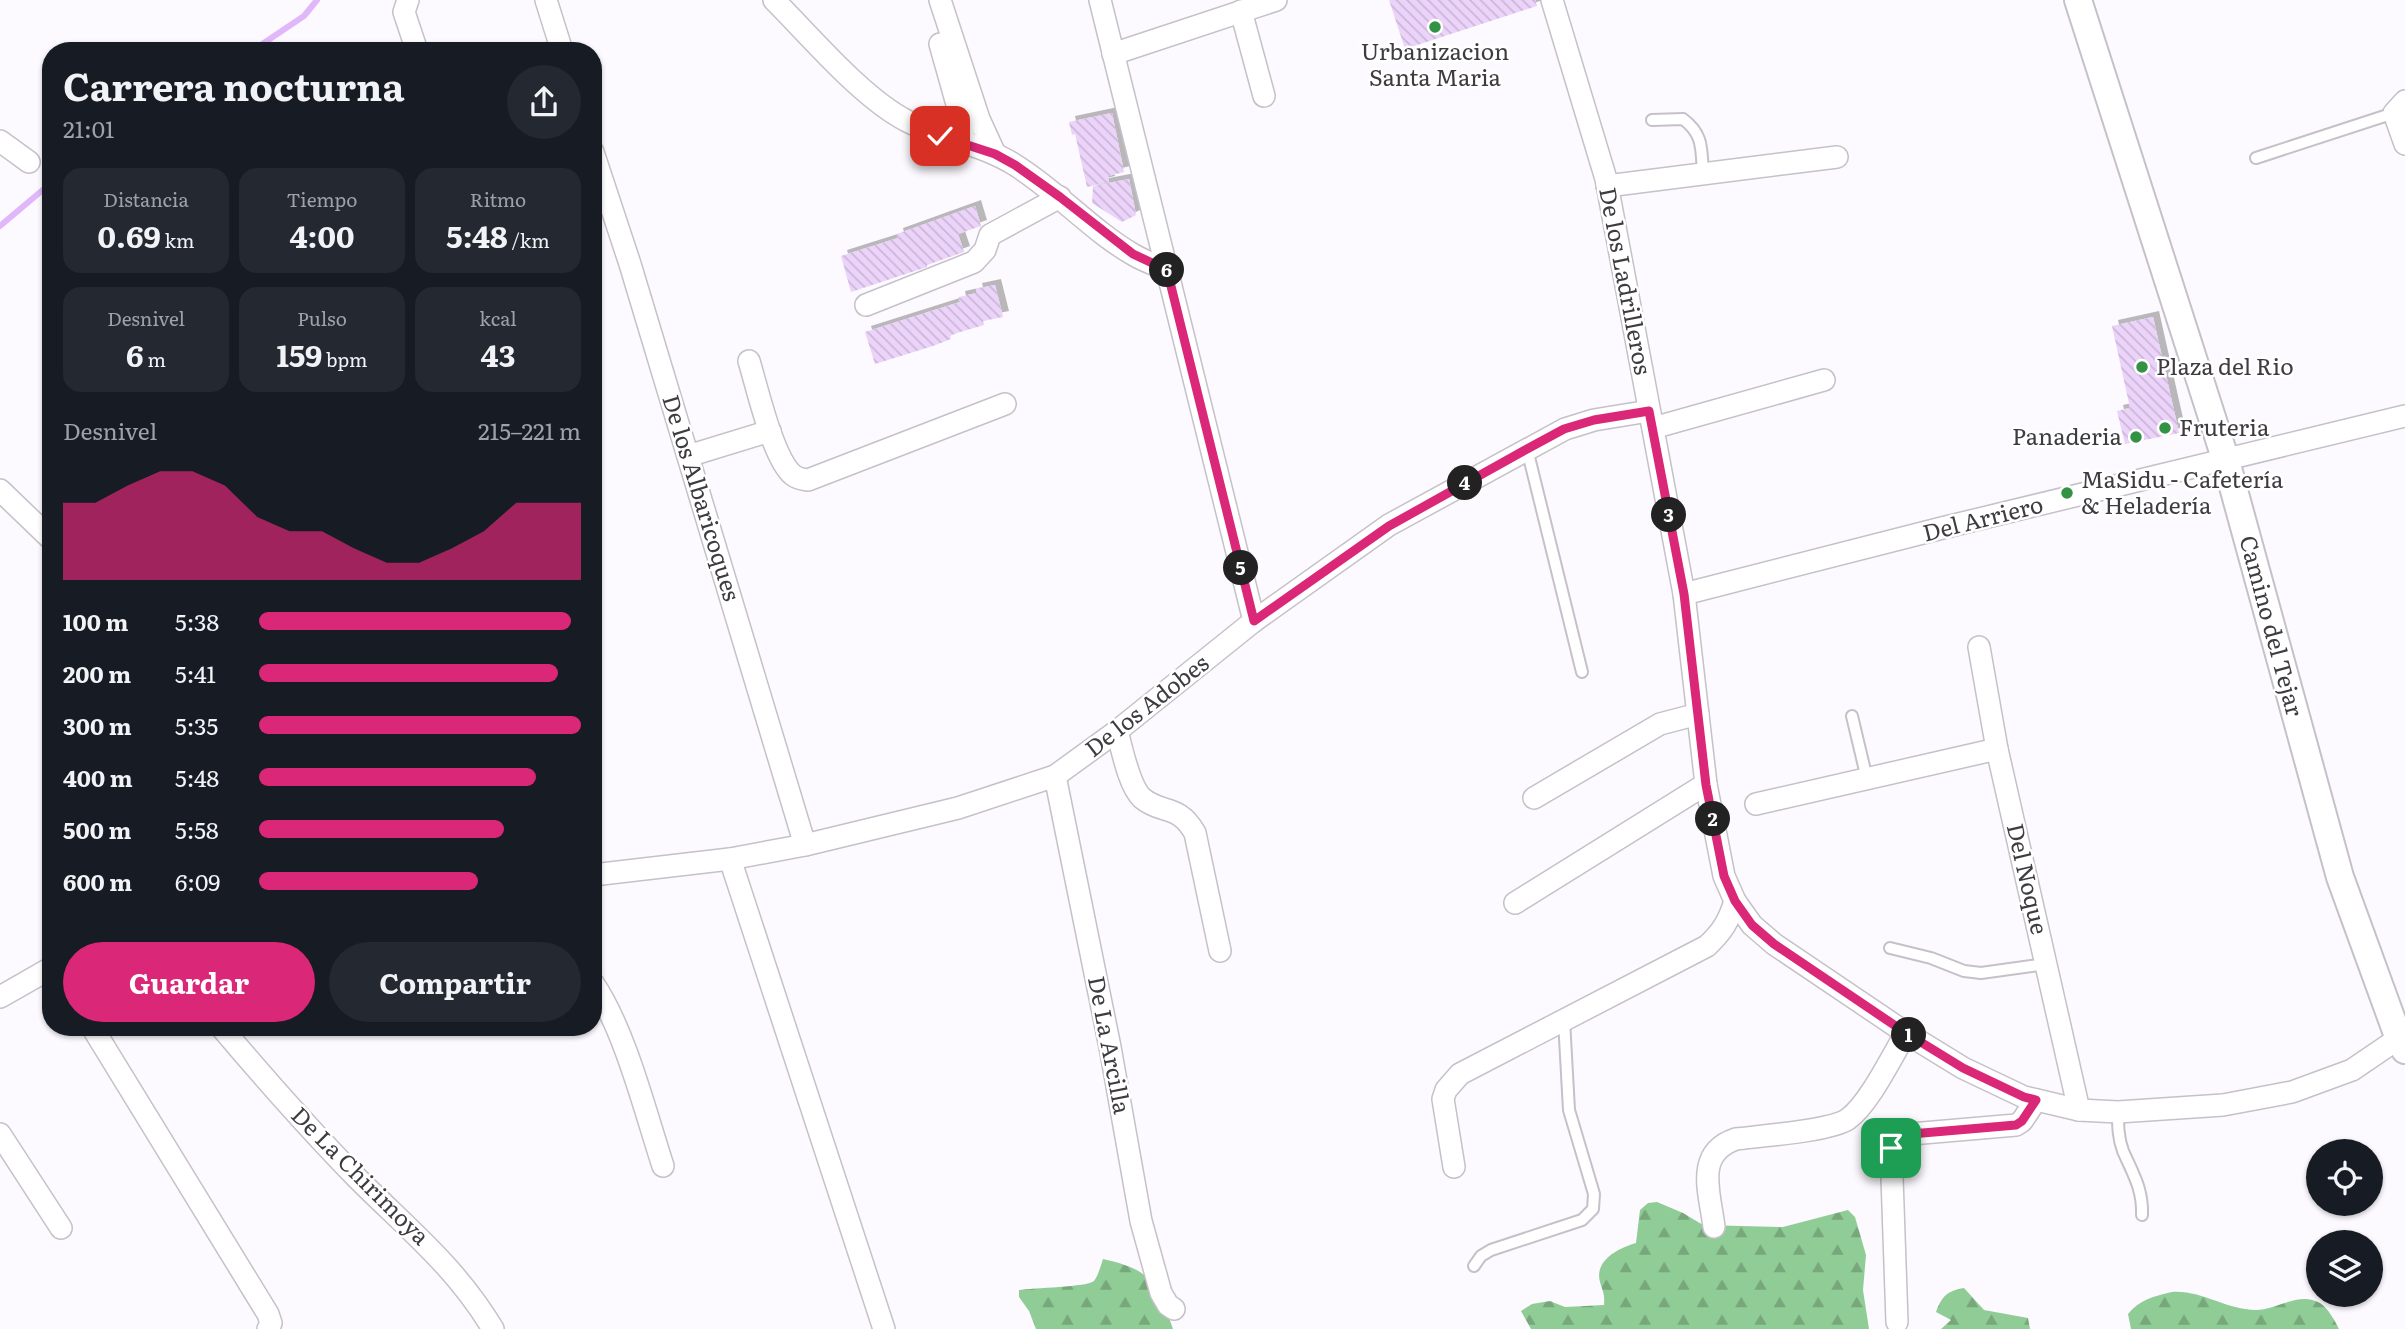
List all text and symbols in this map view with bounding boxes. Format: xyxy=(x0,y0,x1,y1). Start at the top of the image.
marker: Urbanizacion Santa Maria xyxy=(1427,19,1443,35)
place label: Urbanizacion Santa Maria xyxy=(1361,33,1509,93)
text: Carrera nocturna xyxy=(63,56,405,113)
button: share xyxy=(507,65,581,139)
pin xyxy=(910,106,970,166)
text: 21:01 xyxy=(63,111,114,145)
icon: check xyxy=(921,117,959,155)
street label: De los Ladrilleros xyxy=(1592,184,1662,377)
text: Distancia xyxy=(103,185,189,213)
text: Tiempo xyxy=(287,185,357,213)
text: Ritmo xyxy=(470,185,526,213)
text: 0.69 xyxy=(98,213,161,257)
text: 4:00 xyxy=(290,213,354,257)
text: 5:48 xyxy=(446,213,508,257)
text: km xyxy=(161,226,194,254)
text: /km xyxy=(508,226,550,254)
pin: 6 xyxy=(1150,252,1184,288)
text: 6 xyxy=(1161,255,1172,283)
text: Desnivel xyxy=(107,304,185,332)
text: Pulso xyxy=(297,304,347,332)
text: kcal xyxy=(479,304,517,332)
text: 6 xyxy=(126,332,144,376)
text: 159 xyxy=(277,332,322,376)
text: 43 xyxy=(481,332,515,376)
text: m xyxy=(144,345,166,373)
text: bpm xyxy=(322,345,367,373)
place label: Plaza del Rio xyxy=(2156,348,2294,382)
marker: Plaza del Rio xyxy=(2134,359,2150,375)
street label: De los Albaricoques xyxy=(655,390,750,605)
place label: Fruteria xyxy=(2179,409,2270,443)
text: Desnivel xyxy=(63,413,157,447)
text: 215–221 m xyxy=(478,413,581,447)
place label: Panaderia xyxy=(2012,418,2123,452)
marker: Fruteria xyxy=(2157,420,2173,436)
marker: Panaderia xyxy=(2128,429,2144,445)
place label: MaSidu - Cafetería & Heladería xyxy=(2081,461,2284,521)
pin: 4 xyxy=(1448,466,1482,500)
text: 4 xyxy=(1459,468,1470,496)
marker: MaSidu - Cafetería & Heladería xyxy=(2059,485,2075,501)
street label: Del Arriero xyxy=(1919,486,2046,548)
pin: 3 xyxy=(1652,498,1686,532)
text: 3 xyxy=(1663,500,1674,528)
street label: Camino del Tejar xyxy=(2232,531,2313,720)
pin: 5 xyxy=(1224,550,1258,586)
text: 5 xyxy=(1235,553,1246,581)
text: 100 m xyxy=(63,604,128,638)
text: 5:38 xyxy=(175,604,219,638)
street label: De los Adobes xyxy=(1077,645,1215,764)
text: 200 m xyxy=(63,656,131,690)
text: 5:41 xyxy=(175,656,216,690)
text: 300 m xyxy=(63,708,132,742)
text: 5:35 xyxy=(175,708,218,742)
text: 400 m xyxy=(63,760,133,794)
text: 5:48 xyxy=(175,760,219,794)
pin: 2 xyxy=(1696,802,1730,836)
text: 2 xyxy=(1707,804,1718,832)
text: 500 m xyxy=(63,812,131,846)
text: 5:58 xyxy=(175,812,219,846)
street label: Del Noque xyxy=(2000,820,2058,938)
text: 600 m xyxy=(63,864,132,898)
text: 6:09 xyxy=(175,864,220,898)
button: Guardar xyxy=(63,942,315,1022)
button: Compartir xyxy=(329,942,581,1022)
street label: De La Arcilla xyxy=(1081,973,1141,1117)
pin: 1 xyxy=(1892,1018,1926,1052)
text: 1 xyxy=(1905,1020,1912,1048)
street label: De La Chirimoya xyxy=(284,1098,439,1252)
pin xyxy=(1861,1118,1921,1178)
icon: arrive xyxy=(1872,1129,1910,1167)
map controls xyxy=(2306,1139,2383,1307)
button: locate xyxy=(2306,1139,2383,1216)
button: layers xyxy=(2306,1230,2383,1307)

